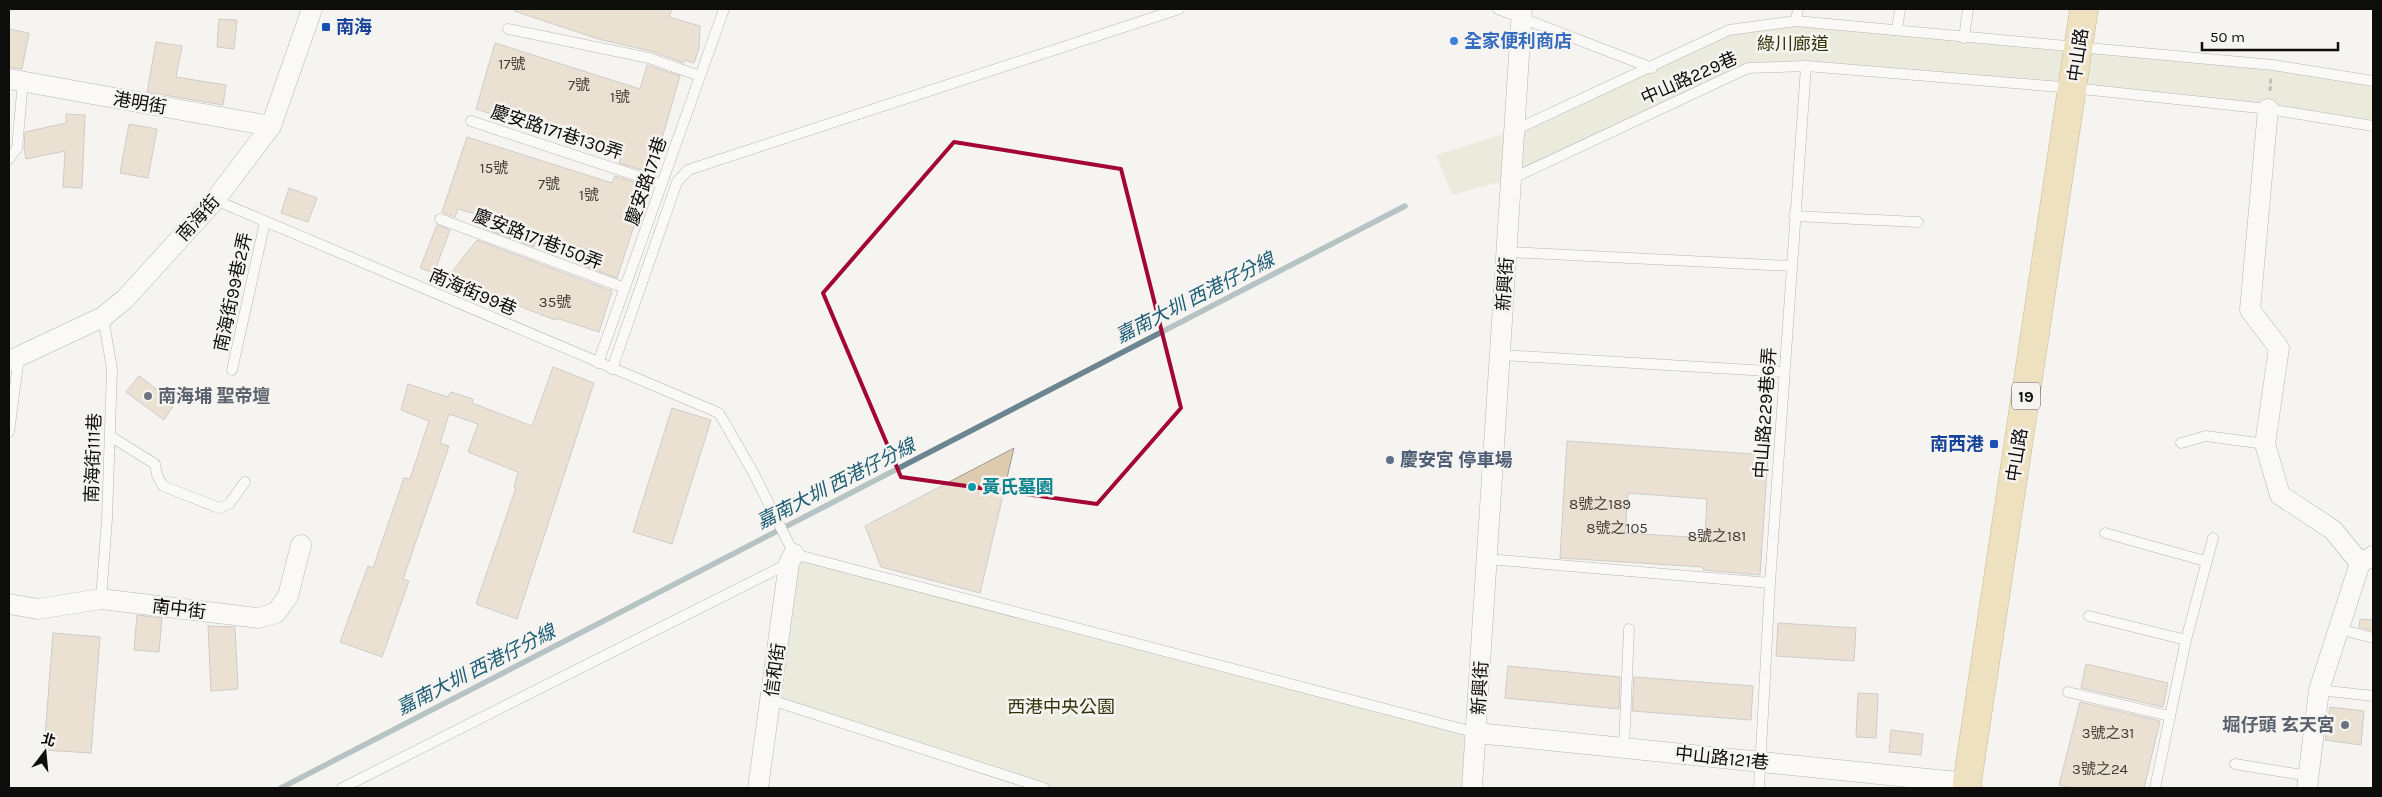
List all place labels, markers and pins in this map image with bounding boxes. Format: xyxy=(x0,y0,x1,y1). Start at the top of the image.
place label: 南海 xyxy=(336,16,372,38)
marker: 南海 xyxy=(320,21,332,33)
place label: 全家便利商店 xyxy=(1464,30,1572,52)
marker: 全家便利商店 xyxy=(1448,35,1460,47)
place label: 南海埔 聖帝壇 xyxy=(158,385,271,407)
marker: 南海埔 聖帝壇 xyxy=(142,390,154,402)
place label: 南西港 xyxy=(1930,433,1984,455)
marker: 南西港 xyxy=(1988,438,2000,450)
place label: 慶安宮 停車場 xyxy=(1400,449,1513,471)
marker: 慶安宮 停車場 xyxy=(1384,454,1396,466)
place label: 黃氏墓園 xyxy=(982,476,1054,498)
marker: 黃氏墓園 xyxy=(966,481,978,493)
place label: 堀仔頭 玄天宮 xyxy=(2222,714,2335,736)
marker: 堀仔頭 玄天宮 xyxy=(2339,719,2351,731)

